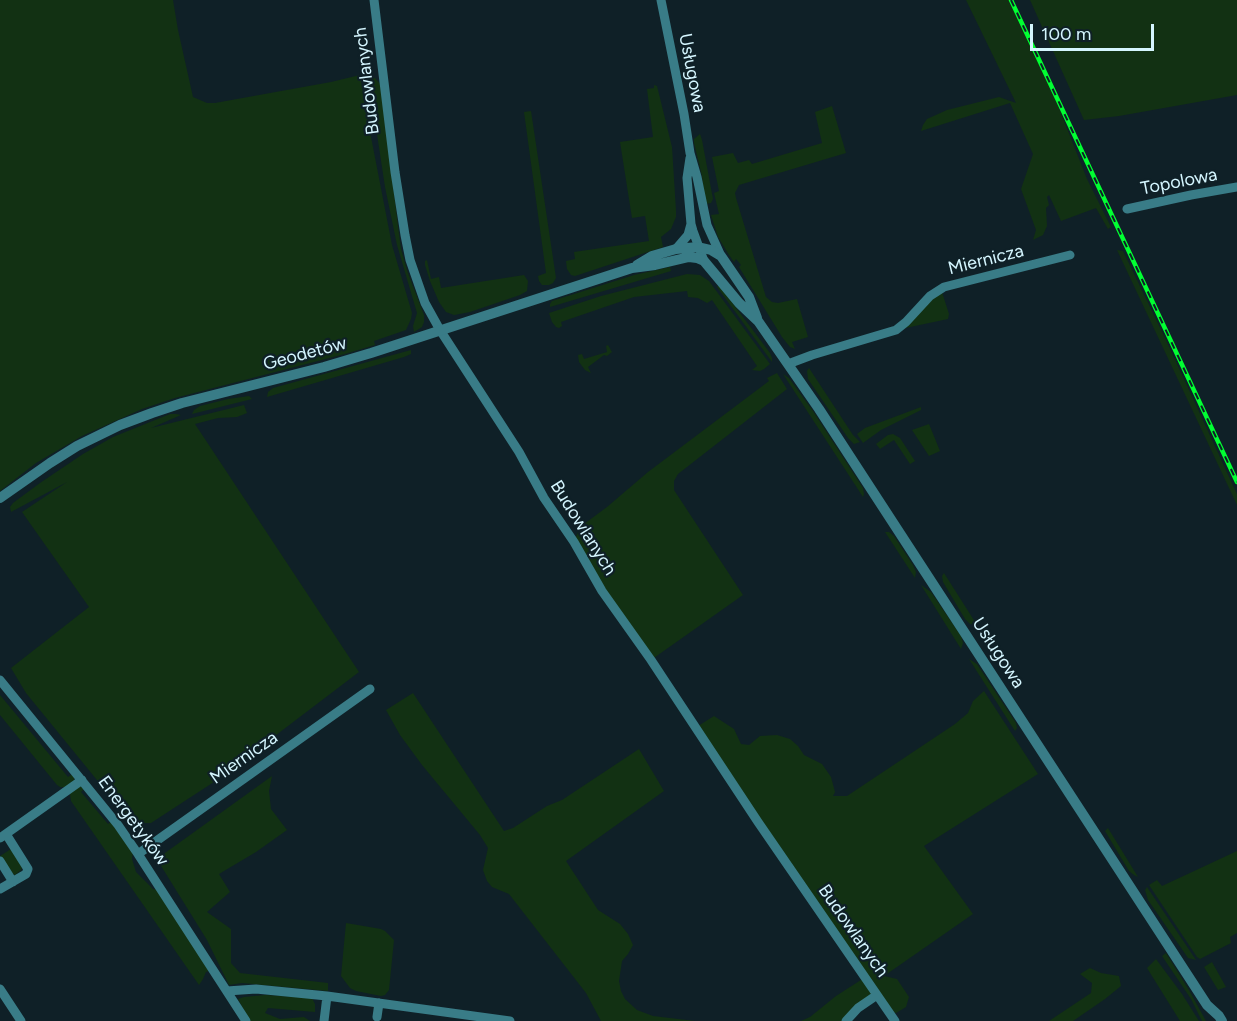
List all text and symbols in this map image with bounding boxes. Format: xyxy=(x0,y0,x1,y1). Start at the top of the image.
scale bar xyxy=(1033,12,1158,50)
text: 100 m xyxy=(1041,23,1091,45)
street label: Budowlanych xyxy=(350,26,384,136)
street label: Usługowa xyxy=(674,32,710,114)
street label: Topolowa xyxy=(1139,164,1219,200)
street label: Miernicza xyxy=(946,240,1026,280)
street label: Geodetów xyxy=(261,333,349,375)
street label: Budowlanych xyxy=(545,476,621,580)
street label: Usługowa xyxy=(967,614,1029,692)
street label: Miernicza xyxy=(206,727,282,789)
street label: Energetyków xyxy=(93,772,173,870)
street label: Budowlanych xyxy=(813,881,893,981)

